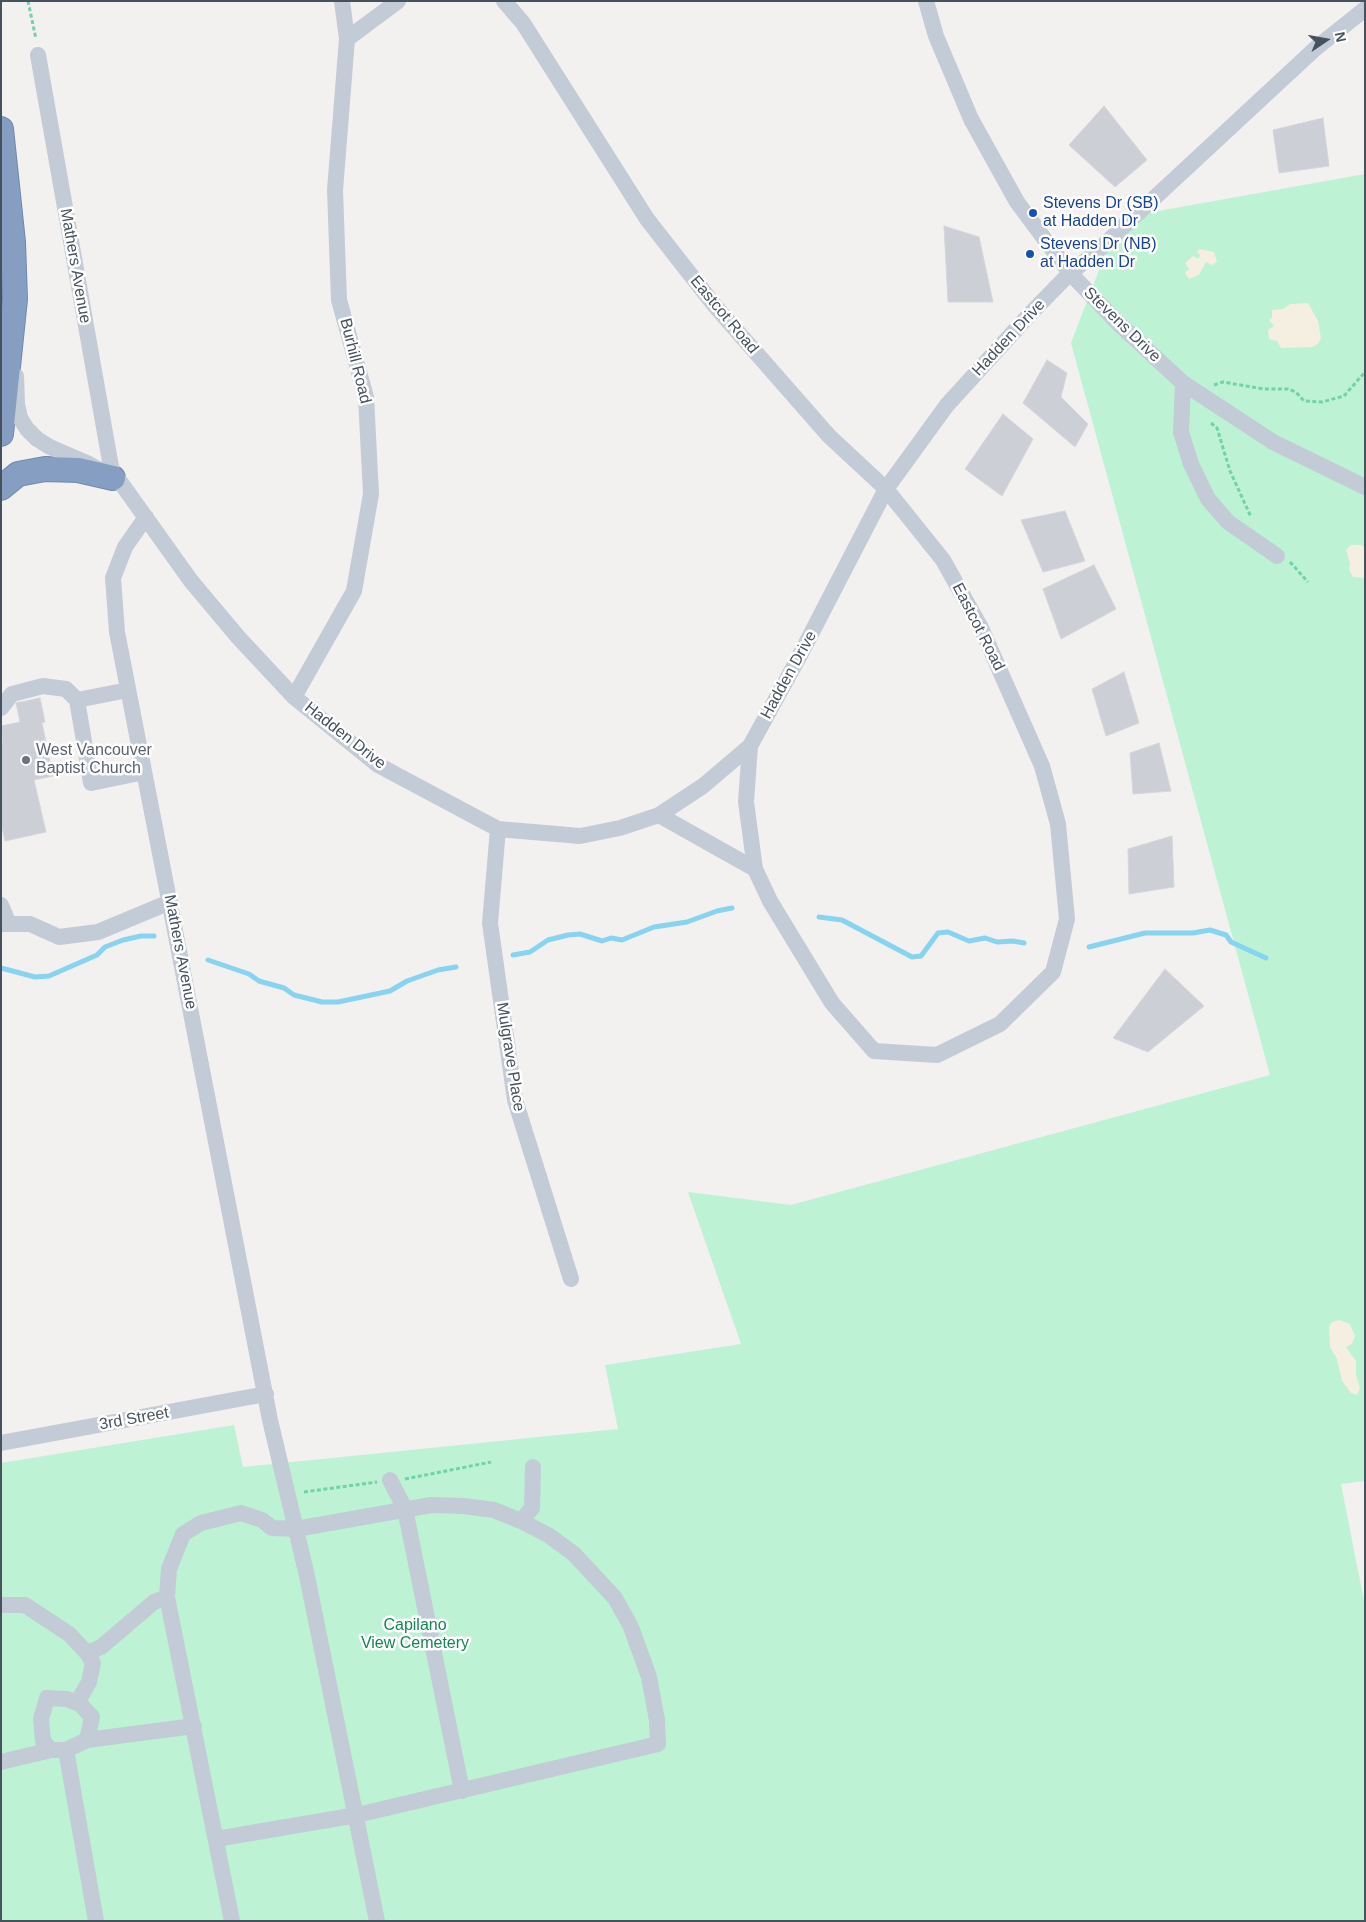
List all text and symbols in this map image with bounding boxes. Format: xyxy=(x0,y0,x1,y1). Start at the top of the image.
north arrow xyxy=(1301,15,1351,65)
text: N xyxy=(1332,30,1350,43)
place label: Stevens Dr (SB) at Hadden Dr xyxy=(1043,194,1159,232)
street label: Mathers Avenue xyxy=(55,207,95,325)
marker: Stevens Dr (SB) at Hadden Dr xyxy=(1027,207,1039,219)
place label: Stevens Dr (NB) at Hadden Dr xyxy=(1040,235,1156,273)
marker: Stevens Dr (NB) at Hadden Dr xyxy=(1024,248,1036,260)
street label: Eastcot Road xyxy=(686,272,762,358)
street label: Stevens Drive xyxy=(1080,284,1164,366)
street label: Hadden Drive xyxy=(969,296,1049,380)
street label: Burhill Road xyxy=(335,316,375,406)
street label: Eastcot Road xyxy=(948,580,1008,674)
street label: Hadden Drive xyxy=(757,628,821,722)
street label: Hadden Drive xyxy=(301,698,389,774)
place label: West Vancouver Baptist Church xyxy=(36,741,152,779)
marker: West Vancouver Baptist Church xyxy=(20,754,32,766)
street label: Mathers Avenue xyxy=(159,893,201,1011)
street label: Mulgrave Place xyxy=(492,1001,528,1113)
street label: 3rd Street xyxy=(98,1403,170,1435)
park label: Capilano View Cemetery xyxy=(361,1616,469,1654)

